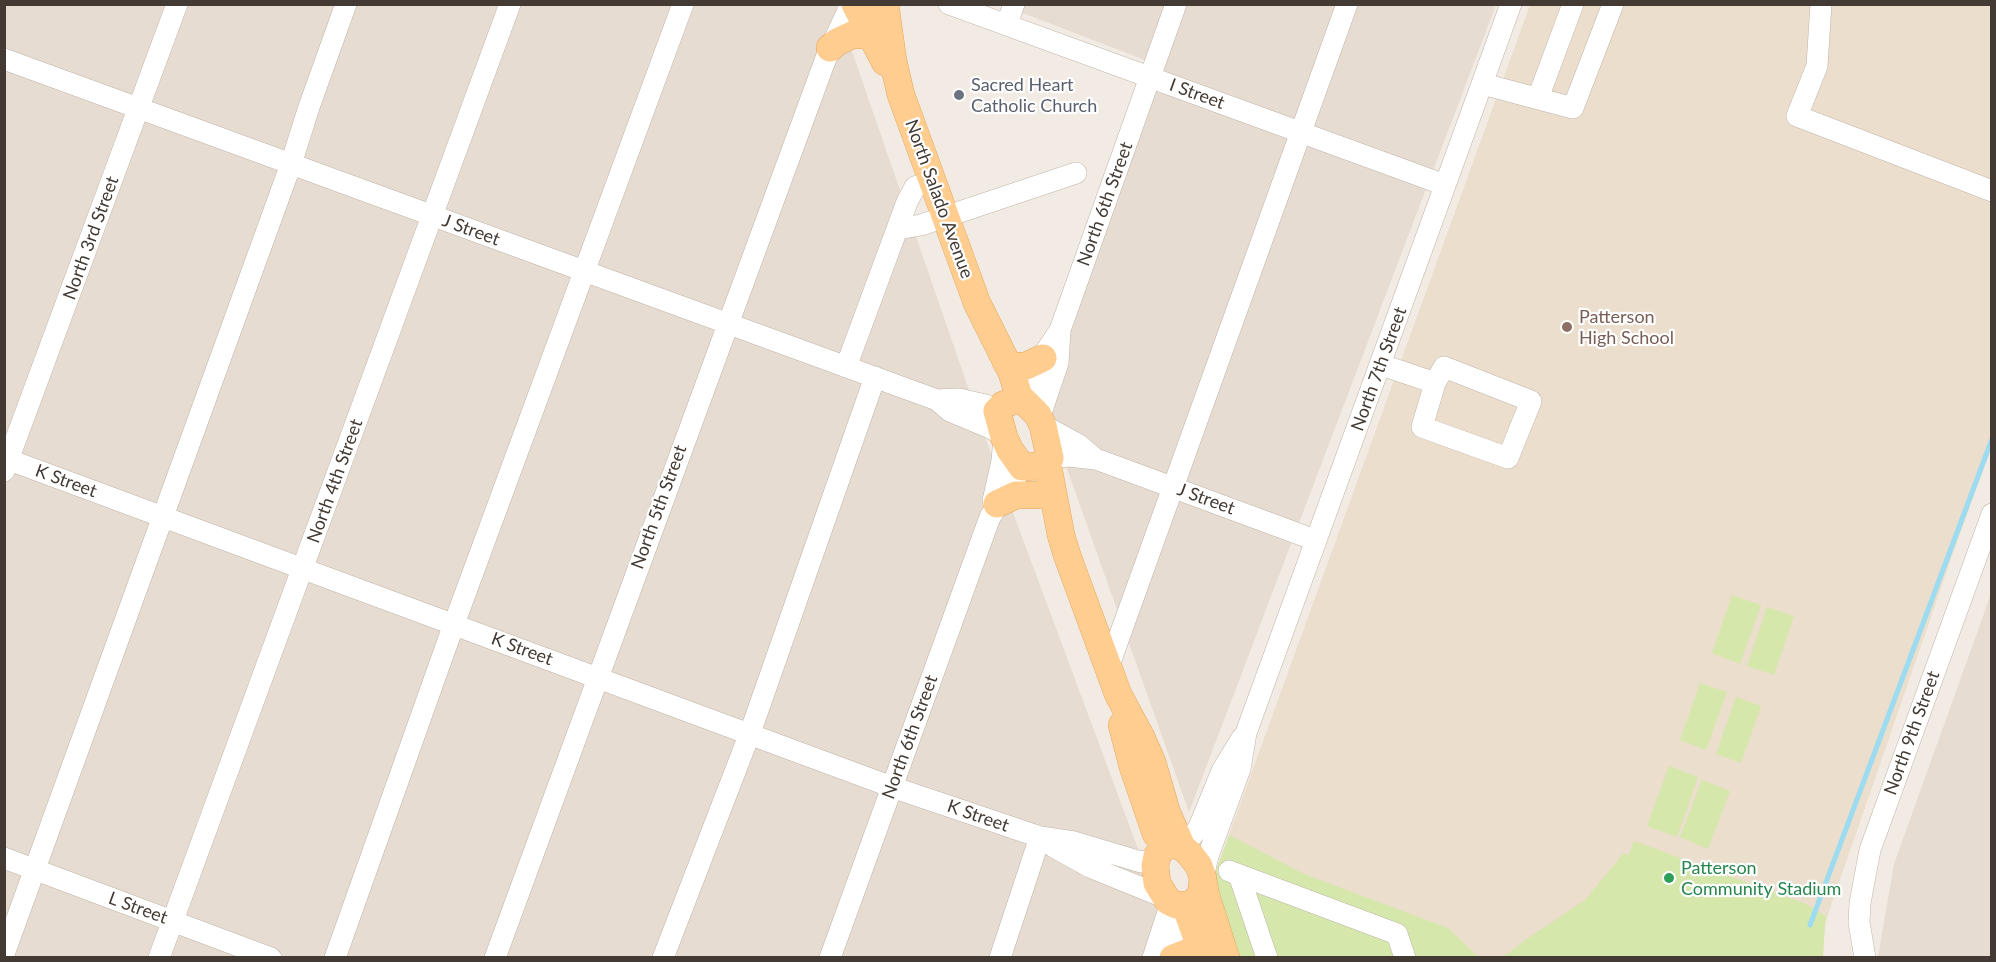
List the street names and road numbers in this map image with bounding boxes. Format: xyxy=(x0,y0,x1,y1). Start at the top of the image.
street label: I Street xyxy=(1167,74,1227,114)
street label: North Salado Avenue xyxy=(900,117,978,281)
street label: North 6th Street xyxy=(1073,139,1137,269)
street label: North 3rd Street xyxy=(59,173,123,303)
street label: J Street xyxy=(439,210,503,250)
street label: North 7th Street xyxy=(1347,304,1411,434)
street label: North 4th Street xyxy=(303,416,367,546)
street label: North 5th Street xyxy=(627,442,691,572)
street label: K Street xyxy=(32,460,100,502)
street label: J Street xyxy=(1174,479,1238,519)
street label: K Street xyxy=(488,628,556,670)
street label: North 9th Street xyxy=(1880,668,1944,798)
street label: North 6th Street xyxy=(878,672,942,802)
street label: K Street xyxy=(944,795,1012,837)
street label: L Street xyxy=(106,887,170,929)

